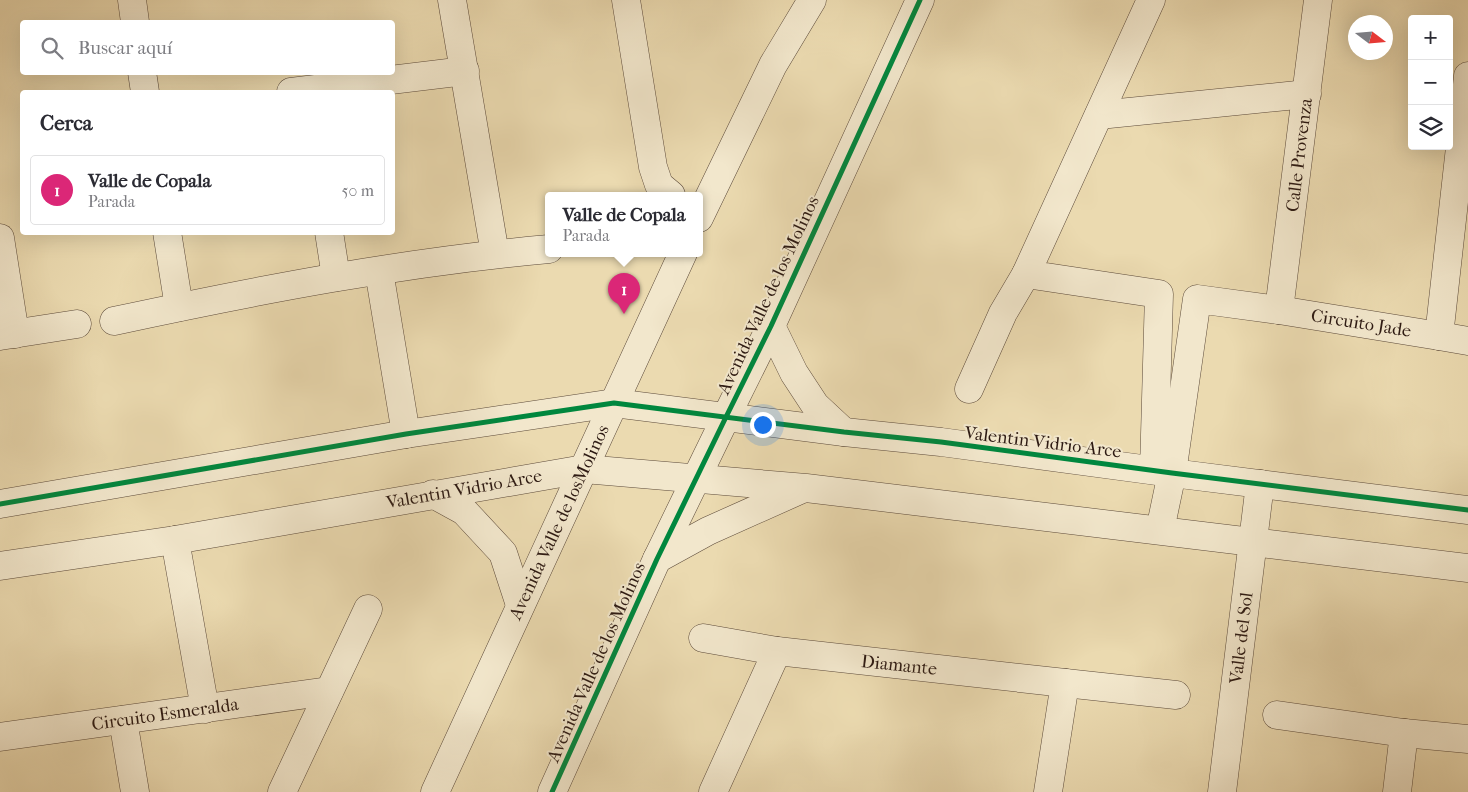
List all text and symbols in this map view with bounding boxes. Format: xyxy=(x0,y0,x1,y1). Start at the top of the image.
north arrow xyxy=(1348,15,1393,60)
map controls xyxy=(1408,15,1453,150)
button: + xyxy=(1408,15,1453,60)
search box xyxy=(20,20,395,75)
icon: search xyxy=(38,34,66,62)
text: Buscar aquí xyxy=(78,37,172,59)
button: − xyxy=(1408,60,1453,105)
street label: Calle Provenza xyxy=(1282,96,1317,213)
button: layers xyxy=(1408,105,1453,150)
text: Cerca xyxy=(40,111,92,135)
text: Valle de Copala xyxy=(88,170,211,192)
text: 1 xyxy=(54,181,60,200)
text: 50 m xyxy=(342,181,374,200)
text: Parada xyxy=(88,192,135,211)
popup xyxy=(545,192,703,257)
street label: Avenida Valle de los Molinos xyxy=(713,192,824,399)
text: Valle de Copala xyxy=(562,204,686,226)
text: Parada xyxy=(562,226,610,245)
pin: 1 xyxy=(608,273,640,314)
street label: Circuito Jade xyxy=(1309,305,1413,342)
your location xyxy=(750,412,776,438)
street label: Avenida Valle de losMolinos xyxy=(505,421,614,624)
street label: Valentin Vidrio Arce xyxy=(962,422,1123,463)
street label: Valentin Vidrio Arce xyxy=(384,465,544,514)
street label: Avenida Valle de los Molinos xyxy=(542,559,650,766)
street label: Valle del Sol xyxy=(1225,591,1258,686)
street label: Diamante xyxy=(860,651,938,680)
street label: Circuito Esmeralda xyxy=(90,694,240,735)

